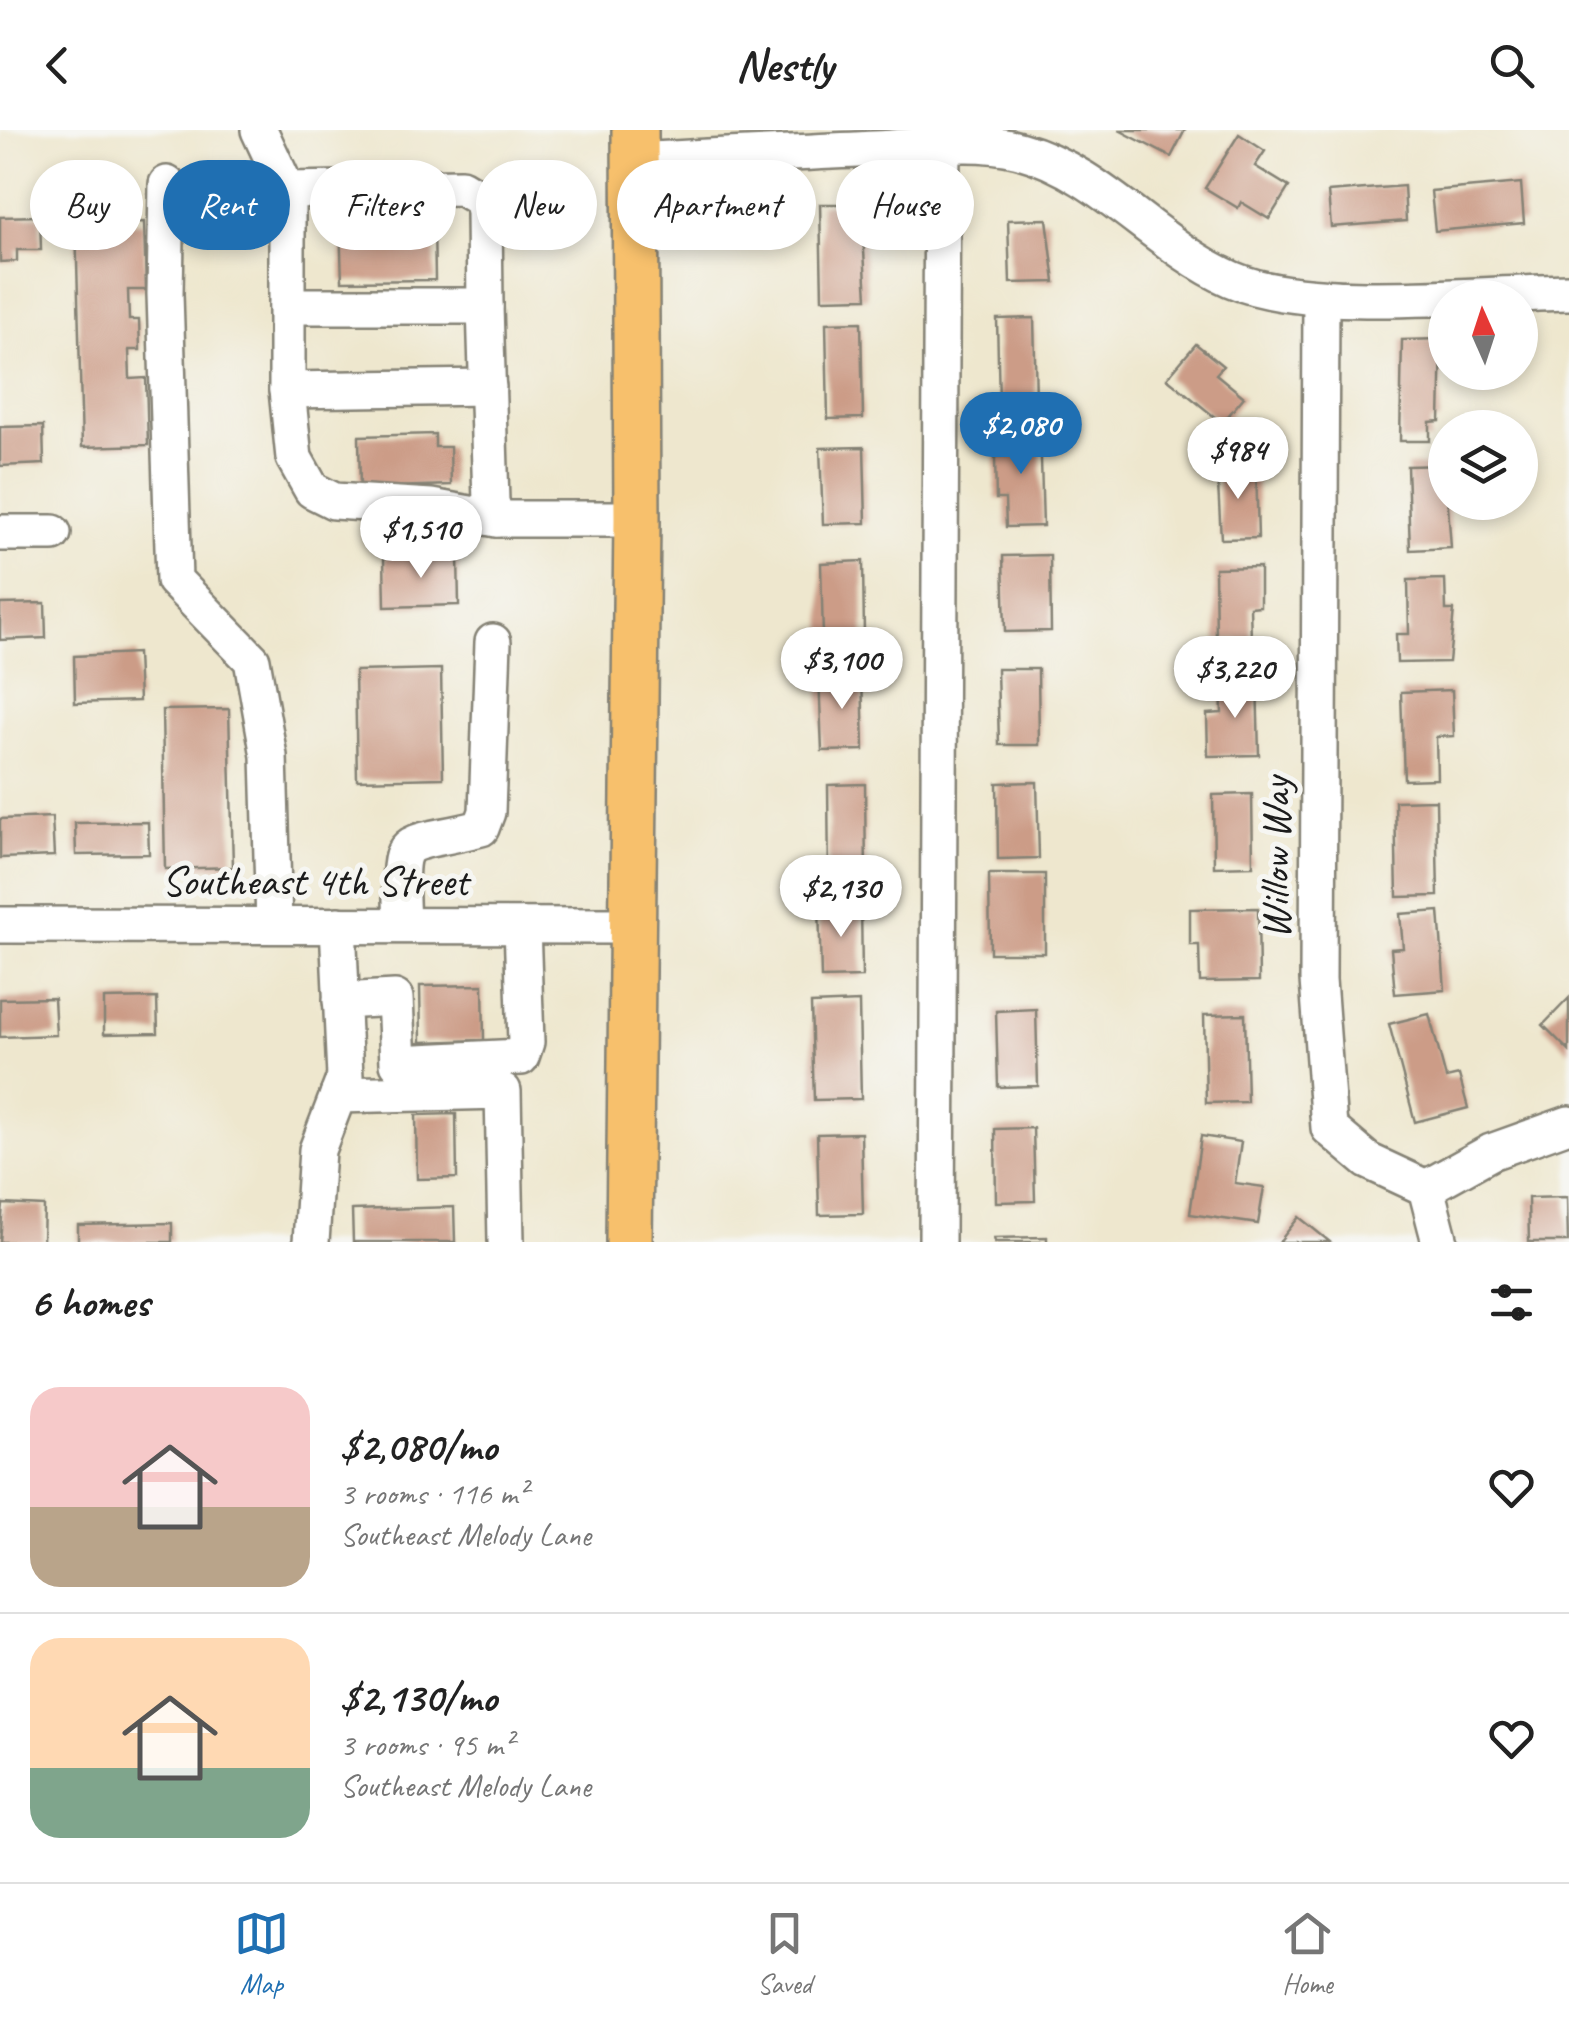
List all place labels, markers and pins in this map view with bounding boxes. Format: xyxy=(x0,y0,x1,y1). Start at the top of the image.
pin: $2,080 xyxy=(940,392,1102,477)
pin: $984 xyxy=(1179,417,1297,502)
pin: $1,510 xyxy=(340,496,502,581)
pin: $3,100 xyxy=(761,627,923,712)
pin: $3,220 xyxy=(1154,636,1316,721)
pin: $2,130 xyxy=(760,855,922,940)

